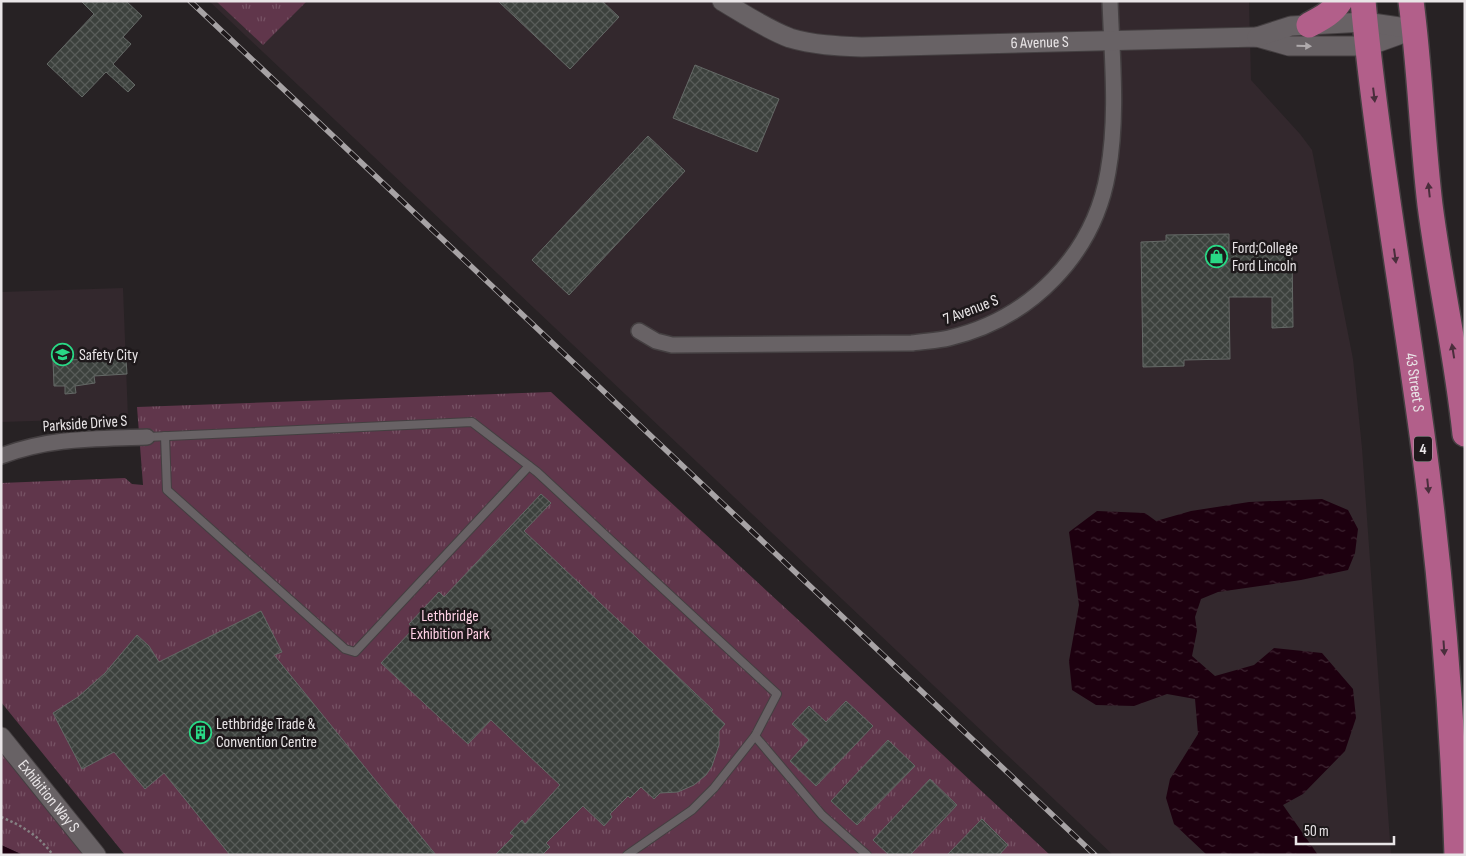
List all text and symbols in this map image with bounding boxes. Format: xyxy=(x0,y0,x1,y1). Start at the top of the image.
street label: 6 Avenue S xyxy=(1010,32,1069,53)
one-way arrow xyxy=(1297,42,1313,50)
one-way arrow xyxy=(1370,87,1378,103)
one-way arrow xyxy=(1425,182,1433,198)
place label: Ford;College Ford Lincoln xyxy=(1232,239,1298,276)
shop icon: Ford;College Ford Lincoln xyxy=(1204,245,1228,269)
one-way arrow xyxy=(1391,248,1399,264)
street label: 7 Avenue S xyxy=(941,291,1001,329)
one-way arrow xyxy=(1449,342,1457,358)
school or university icon: Safety City xyxy=(51,343,75,367)
place label: Safety City xyxy=(79,346,138,365)
street label: 43 Street S xyxy=(1401,352,1428,413)
street label: Parkside Drive S xyxy=(42,412,128,436)
road number: 4 xyxy=(1414,436,1432,462)
one-way arrow xyxy=(1424,478,1432,494)
park label: Lethbridge Exhibition Park xyxy=(410,607,490,644)
one-way arrow xyxy=(1441,640,1449,656)
place label: Lethbridge Trade & Convention Centre xyxy=(216,715,317,752)
building icon: Lethbridge Trade & Convention Centre xyxy=(188,721,212,745)
street label: Exhibition Way S xyxy=(14,756,84,836)
scale bar xyxy=(1296,814,1394,846)
text: 50 m xyxy=(1304,822,1329,841)

